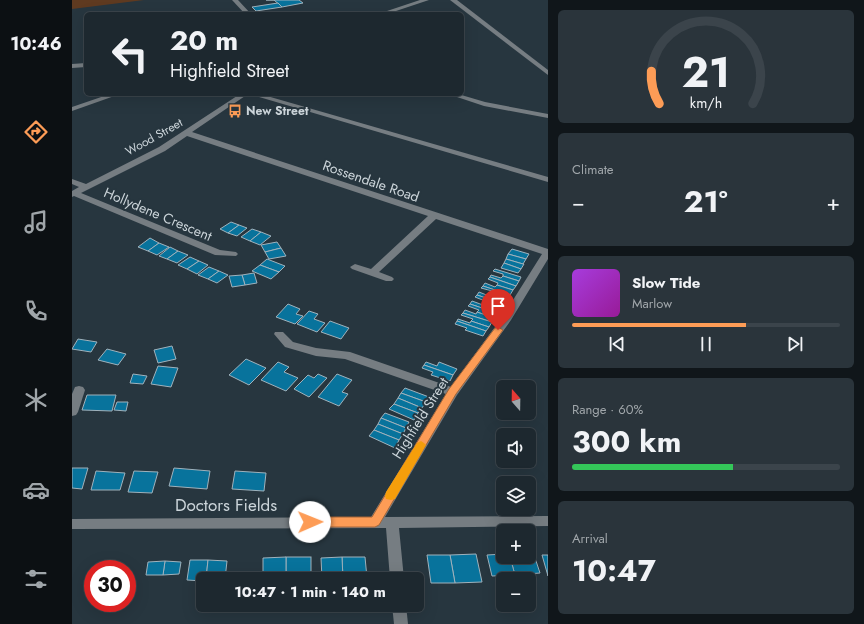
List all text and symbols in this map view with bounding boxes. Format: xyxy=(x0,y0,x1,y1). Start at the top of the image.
text: 20 m xyxy=(170,20,238,61)
icon: left xyxy=(104,28,156,80)
text: 10:46 xyxy=(10,31,62,57)
text: 21 xyxy=(682,42,730,103)
text: Highfield Street xyxy=(170,58,289,84)
text: km/h xyxy=(690,93,722,113)
place label: New Street xyxy=(246,102,309,120)
bus stop icon: New Street xyxy=(227,103,243,119)
street label: Wood Street xyxy=(122,114,186,160)
icon: directions xyxy=(22,118,50,146)
street label: Rossendale Road xyxy=(320,155,422,207)
text: Climate xyxy=(572,160,613,179)
text: 21° xyxy=(684,180,728,223)
street label: Hollydene Crescent xyxy=(101,182,216,246)
text: − xyxy=(572,186,585,218)
text: + xyxy=(826,186,840,218)
icon: music xyxy=(22,208,50,236)
text: Slow Tide xyxy=(632,272,700,294)
pin xyxy=(481,289,515,330)
text: Marlow xyxy=(632,294,672,313)
icon: arrive xyxy=(487,295,509,317)
icon: phone xyxy=(22,297,50,325)
icon: previous xyxy=(606,333,628,355)
icon: pause xyxy=(695,333,717,355)
icon: next xyxy=(784,333,806,355)
street label: Highfield Street xyxy=(387,373,453,463)
north arrow xyxy=(496,380,536,420)
map controls xyxy=(496,380,536,612)
icon: climate xyxy=(22,386,50,414)
text: Range · 60% xyxy=(572,400,643,419)
text: 300 km xyxy=(572,420,681,463)
button: sound xyxy=(496,428,536,468)
icon: car xyxy=(22,476,50,504)
button: layers xyxy=(496,476,536,516)
street label: Doctors Fields xyxy=(175,493,277,517)
position arrow xyxy=(289,501,331,543)
button: + xyxy=(496,524,536,564)
text: Arrival xyxy=(572,529,608,548)
text: 10:47 xyxy=(572,549,656,592)
speed limit sign: 30 xyxy=(84,560,136,612)
icon: filters xyxy=(22,565,50,593)
button: − xyxy=(496,572,536,612)
text: 10:47 · 1 min · 140 m xyxy=(234,581,386,603)

